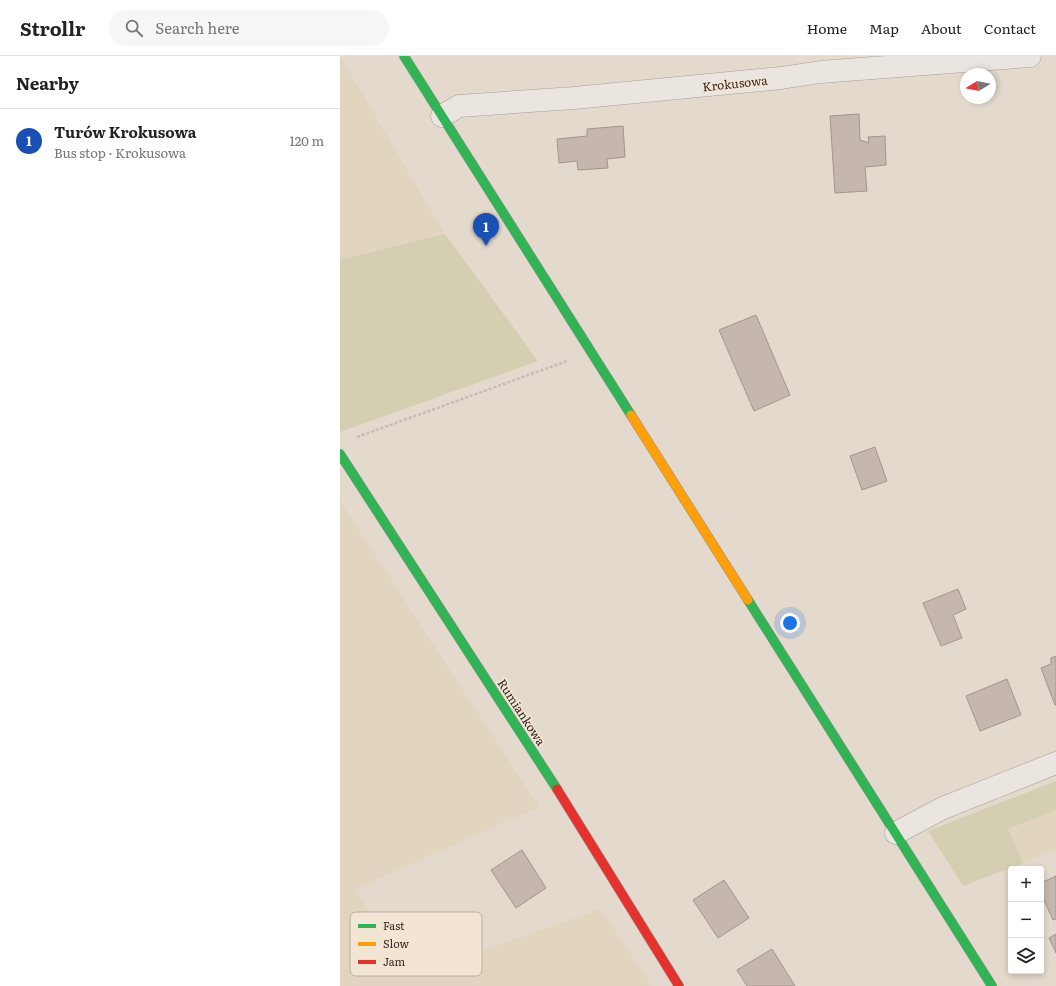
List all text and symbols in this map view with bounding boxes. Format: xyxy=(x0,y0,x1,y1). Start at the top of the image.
search box xyxy=(109,10,389,46)
text: Strollr xyxy=(20,14,85,42)
text: Search here xyxy=(155,16,240,39)
icon: search xyxy=(123,17,145,39)
text: Home xyxy=(807,18,847,38)
text: Map xyxy=(869,18,899,38)
text: About xyxy=(921,18,962,38)
text: Contact xyxy=(984,18,1036,38)
north arrow xyxy=(960,68,996,104)
text: Nearby xyxy=(16,70,79,95)
street label: Krokusowa xyxy=(702,71,769,95)
text: Turów Krokusowa xyxy=(54,120,197,143)
text: 1 xyxy=(26,131,32,150)
text: 120 m xyxy=(289,131,324,150)
text: Bus stop · Krokusowa xyxy=(54,143,186,162)
pin: 1 xyxy=(473,213,499,246)
your location xyxy=(780,613,800,633)
street label: Rumiankowa xyxy=(494,675,551,749)
map controls xyxy=(1008,866,1044,974)
button: + xyxy=(1008,866,1044,902)
button: − xyxy=(1008,902,1044,938)
legend xyxy=(350,912,482,976)
text: Fast xyxy=(383,917,405,933)
text: Slow xyxy=(383,935,409,951)
button: layers xyxy=(1008,938,1044,974)
text: Jam xyxy=(383,953,406,969)

